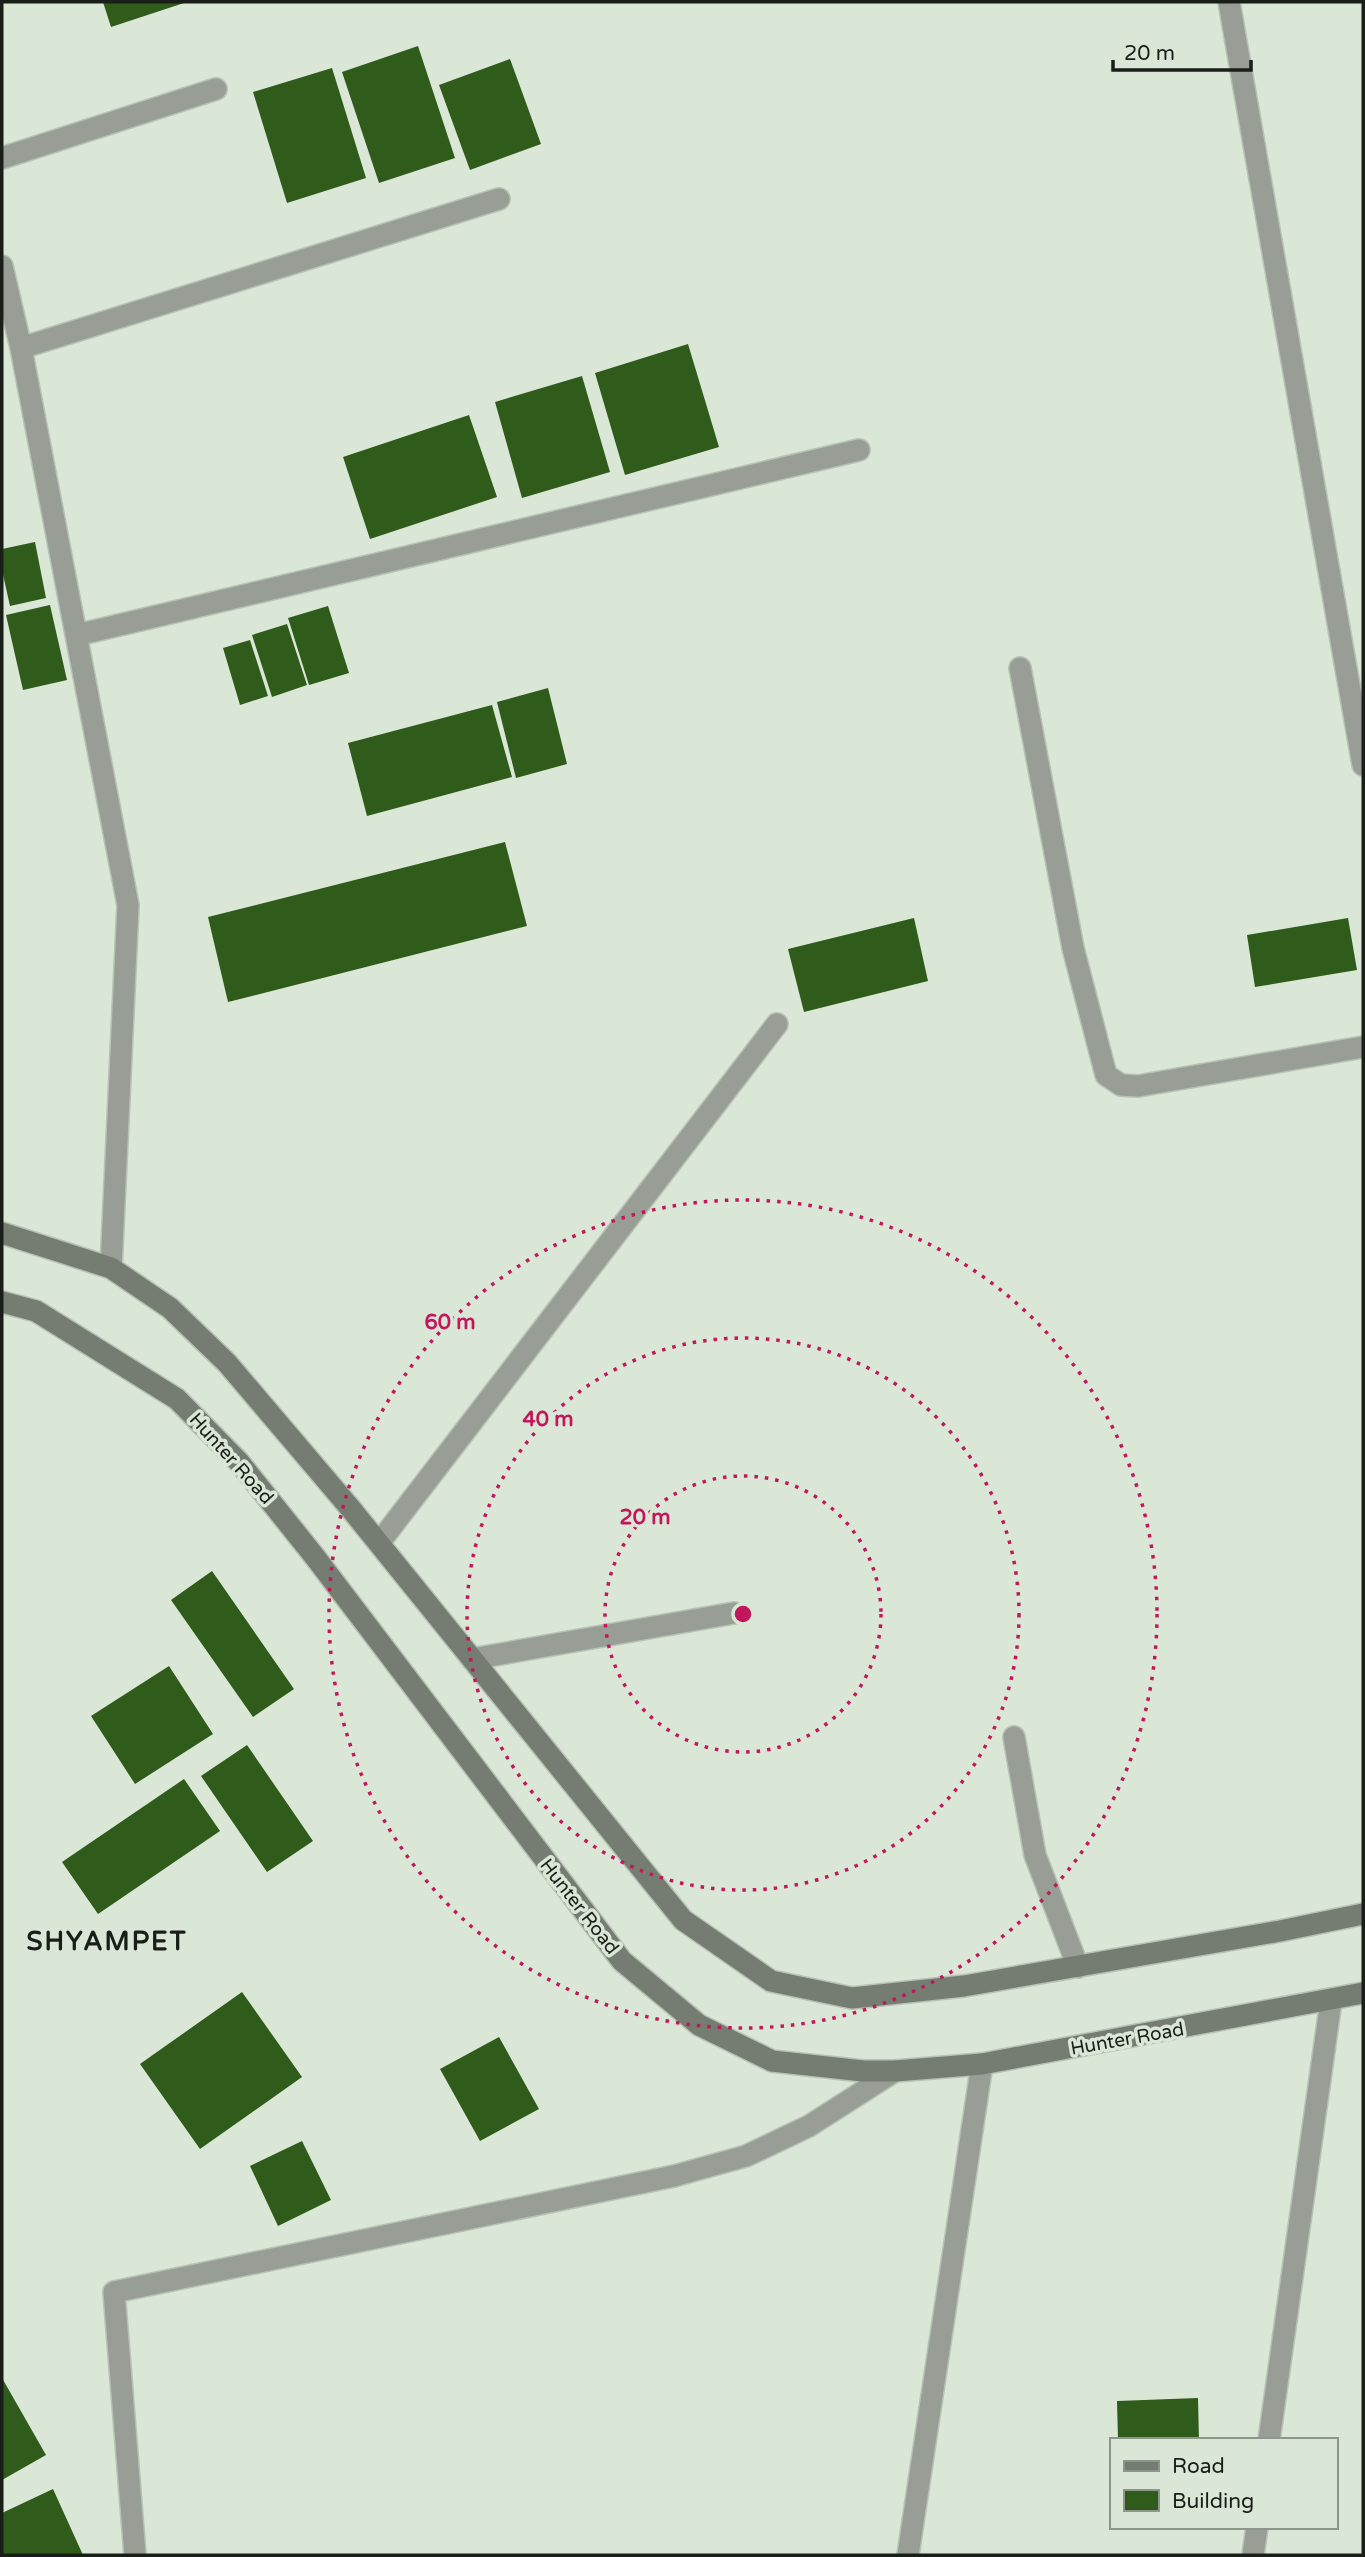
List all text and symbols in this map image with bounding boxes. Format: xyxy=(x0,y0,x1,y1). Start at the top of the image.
scale bar xyxy=(1113,28,1251,72)
text: 20 m xyxy=(1124,41,1175,66)
text: 60 m xyxy=(424,1310,476,1335)
text: 40 m xyxy=(522,1407,574,1432)
street label: Hunter Road xyxy=(185,1409,278,1509)
text: 20 m xyxy=(619,1505,671,1530)
centre of rings xyxy=(731,1602,755,1626)
street label: Hunter Road xyxy=(535,1855,623,1959)
district label: SHYAMPET xyxy=(26,1926,188,1957)
street label: Hunter Road xyxy=(1069,2018,1186,2060)
legend xyxy=(1110,2438,1337,2529)
text: Road xyxy=(1172,2454,1225,2479)
text: Building xyxy=(1172,2489,1254,2514)

